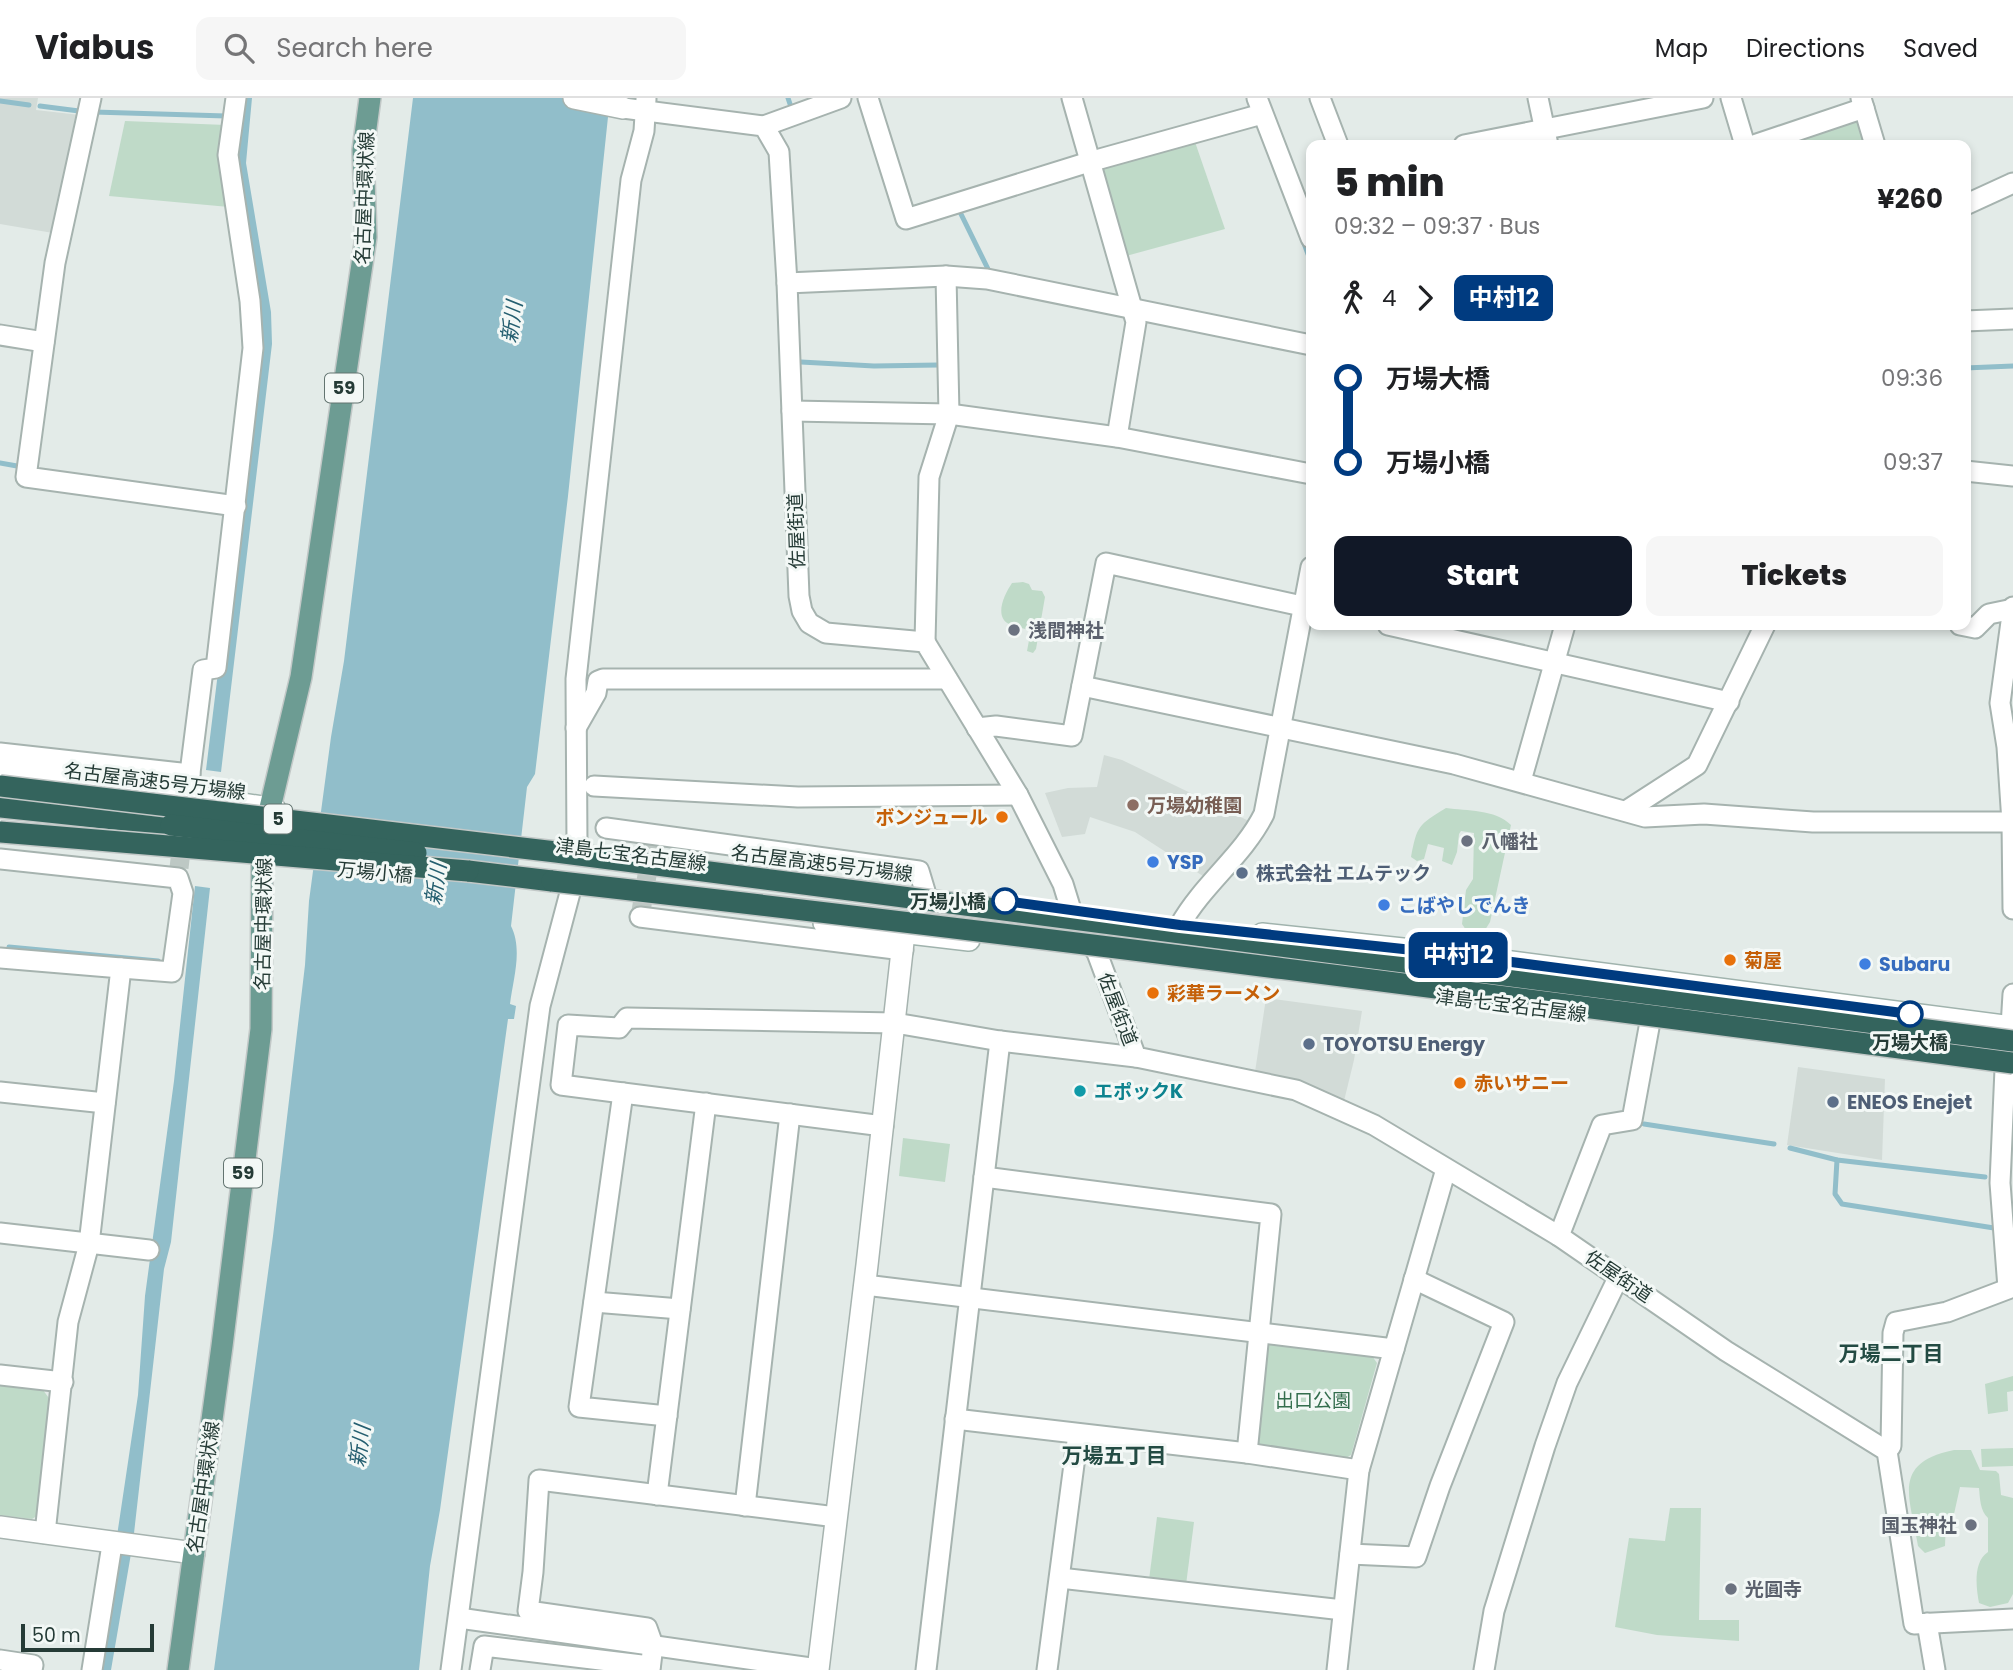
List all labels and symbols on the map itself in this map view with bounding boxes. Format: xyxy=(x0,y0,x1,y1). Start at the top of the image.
street label: 名古屋中環状線 xyxy=(349,131,380,265)
water label: 新川 xyxy=(494,297,529,345)
road number: 59 xyxy=(325,374,363,402)
street label: 佐屋街道 xyxy=(782,493,811,569)
place label: 浅間神社 xyxy=(1028,617,1104,644)
marker: 浅間神社 xyxy=(1006,622,1022,638)
street label: 名古屋高速5号万場線 xyxy=(63,757,247,806)
place label: 万場幼稚園 xyxy=(1147,792,1242,819)
marker: 万場幼稚園 xyxy=(1125,797,1141,813)
road number: 5 xyxy=(264,804,292,834)
place label: ボンジュール xyxy=(875,804,988,831)
marker: ボンジュール xyxy=(994,809,1010,825)
place label: 八幡社 xyxy=(1481,828,1538,855)
street label: 津島七宝名古屋線 xyxy=(554,832,708,877)
marker: 八幡社 xyxy=(1459,833,1475,849)
street label: 名古屋高速5号万場線 xyxy=(730,839,914,888)
place label: YSP xyxy=(1167,849,1203,876)
marker: YSP xyxy=(1145,854,1161,870)
street label: 万場小橋 xyxy=(336,856,414,889)
street label: 名古屋中環状線 xyxy=(249,857,278,991)
water label: 新川 xyxy=(418,859,453,907)
place label: 株式会社 エムテック xyxy=(1256,860,1431,887)
marker: 株式会社 エムテック xyxy=(1234,865,1250,881)
place label: 万場小橋 xyxy=(910,888,986,915)
marker: 万場小橋 xyxy=(992,888,1018,914)
place label: こばやしでんき xyxy=(1398,892,1530,919)
marker: こばやしでんき xyxy=(1376,897,1392,913)
line badge: 中村12 xyxy=(1409,932,1507,978)
place label: 菊屋 xyxy=(1744,947,1782,974)
place label: Subaru xyxy=(1879,951,1950,978)
marker: 菊屋 xyxy=(1722,952,1738,968)
marker: Subaru xyxy=(1857,956,1873,972)
street label: 佐屋街道 xyxy=(1091,969,1144,1050)
place label: 彩華ラーメン xyxy=(1167,980,1280,1007)
street label: 津島七宝名古屋線 xyxy=(1434,983,1588,1028)
marker: 彩華ラーメン xyxy=(1145,985,1161,1001)
marker: 万場大橋 xyxy=(1897,1001,1923,1027)
place label: 万場大橋 xyxy=(1872,1029,1948,1056)
place label: TOYOTSU Energy xyxy=(1323,1031,1486,1058)
marker: TOYOTSU Energy xyxy=(1301,1036,1317,1052)
place label: 赤いサニー xyxy=(1474,1070,1569,1097)
marker: 赤いサニー xyxy=(1452,1075,1468,1091)
place label: エポックK xyxy=(1094,1078,1183,1105)
marker: エポックK xyxy=(1072,1083,1088,1099)
place label: ENEOS Enejet xyxy=(1847,1089,1973,1116)
marker: ENEOS Enejet xyxy=(1825,1094,1841,1110)
road number: 59 xyxy=(224,1158,262,1188)
street label: 佐屋街道 xyxy=(1580,1244,1658,1309)
district label: 万場二丁目 xyxy=(1839,1339,1944,1368)
park label: 出口公園 xyxy=(1275,1387,1351,1414)
street label: 名古屋中環状線 xyxy=(181,1419,226,1555)
water label: 新川 xyxy=(342,1421,377,1469)
district label: 万場五丁目 xyxy=(1062,1441,1167,1470)
place label: 国玉神社 xyxy=(1881,1512,1957,1539)
marker: 国玉神社 xyxy=(1963,1517,1979,1533)
place label: 光圓寺 xyxy=(1745,1576,1802,1603)
marker: 光圓寺 xyxy=(1723,1581,1739,1597)
scale bar xyxy=(21,1621,154,1653)

